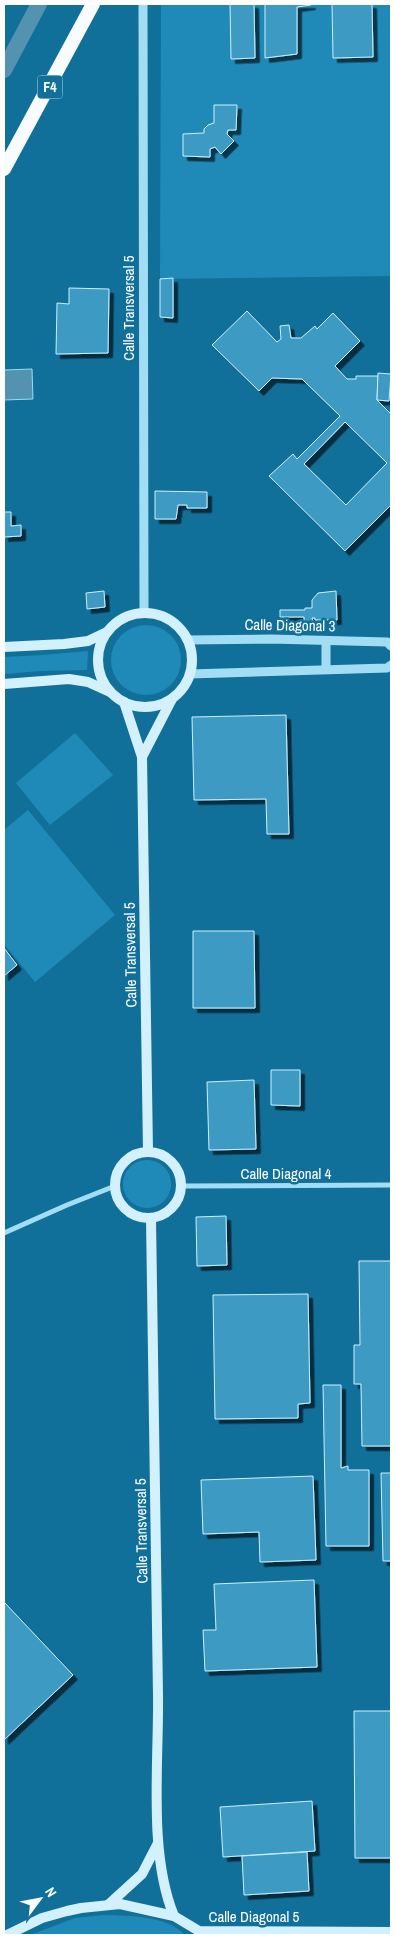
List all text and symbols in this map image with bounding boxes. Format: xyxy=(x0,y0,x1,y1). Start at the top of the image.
road number: F4 xyxy=(38,75,62,98)
street label: Calle Transversal 5 xyxy=(118,255,139,361)
street label: Calle Diagonal 3 xyxy=(244,614,336,636)
street label: Calle Transversal 5 xyxy=(119,902,141,1008)
street label: Calle Diagonal 4 xyxy=(241,1163,332,1184)
street label: Calle Transversal 5 xyxy=(130,1478,152,1584)
north arrow xyxy=(15,1874,65,1924)
text: N xyxy=(41,1884,61,1900)
street label: Calle Diagonal 5 xyxy=(209,1906,300,1927)

